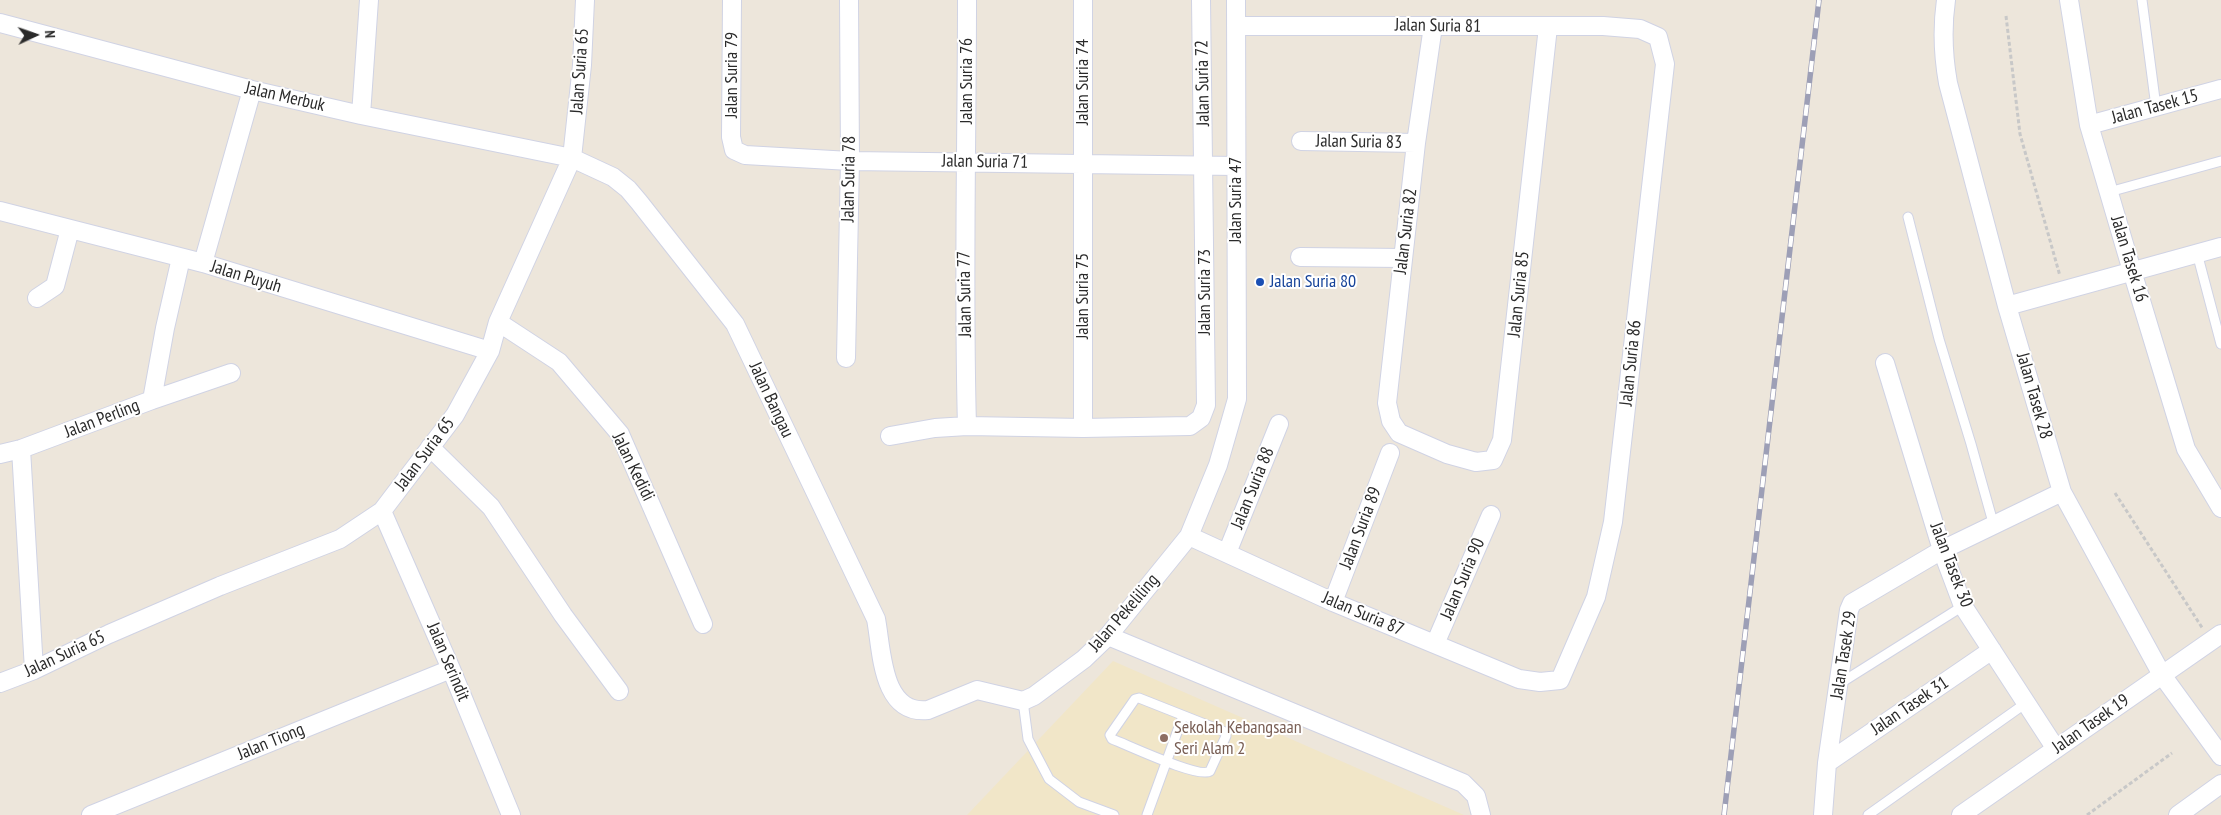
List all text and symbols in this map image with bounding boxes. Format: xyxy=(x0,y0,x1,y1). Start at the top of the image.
north arrow xyxy=(10,10,60,60)
street label: Jalan Suria 81 xyxy=(1395,14,1481,38)
street label: Jalan Suria 65 xyxy=(566,27,594,115)
text: N xyxy=(41,30,59,38)
street label: Jalan Suria 79 xyxy=(721,32,743,118)
street label: Jalan Suria 76 xyxy=(956,38,978,124)
street label: Jalan Suria 74 xyxy=(1072,39,1094,125)
street label: Jalan Suria 72 xyxy=(1191,40,1215,126)
street label: Jalan Merbuk xyxy=(243,77,327,117)
street label: Jalan Tasek 15 xyxy=(2109,85,2201,129)
street label: Jalan Suria 83 xyxy=(1316,130,1402,154)
street label: Jalan Suria 78 xyxy=(837,136,861,222)
street label: Jalan Suria 71 xyxy=(942,150,1028,174)
street label: Jalan Suria 47 xyxy=(1225,157,1247,243)
street label: Jalan Suria 82 xyxy=(1390,187,1422,275)
street label: Jalan Tasek 16 xyxy=(2106,213,2152,305)
street label: Jalan Suria 73 xyxy=(1194,249,1216,335)
street label: Jalan Suria 85 xyxy=(1504,250,1534,338)
street label: Jalan Suria 77 xyxy=(953,251,977,337)
street label: Jalan Suria 75 xyxy=(1072,253,1094,339)
street label: Jalan Puyuh xyxy=(208,256,284,298)
place label: Jalan Suria 80 xyxy=(1270,271,1356,293)
marker: Jalan Suria 80 xyxy=(1254,276,1266,288)
street label: Jalan Suria 86 xyxy=(1616,319,1646,407)
street label: Jalan Tasek 28 xyxy=(2011,350,2057,442)
street label: Jalan Bangau xyxy=(744,359,798,441)
street label: Jalan Perling xyxy=(62,395,142,443)
street label: Jalan Suria 65 xyxy=(390,413,460,495)
street label: Jalan Kedidi xyxy=(607,429,659,505)
street label: Jalan Suria 88 xyxy=(1227,444,1279,532)
street label: Jalan Suria 89 xyxy=(1335,484,1387,572)
street label: Jalan Tasek 30 xyxy=(1925,520,1977,610)
street label: Jalan Suria 90 xyxy=(1436,535,1490,623)
street label: Jalan Pekeliling xyxy=(1084,570,1164,656)
street label: Jalan Suria 87 xyxy=(1319,587,1407,641)
street label: Jalan Tasek 29 xyxy=(1826,609,1862,701)
street label: Jalan Serindit xyxy=(422,619,474,705)
street label: Jalan Suria 65 xyxy=(21,626,109,682)
street label: Jalan Tasek 31 xyxy=(1867,672,1953,740)
street label: Jalan Tasek 19 xyxy=(2048,690,2134,758)
place label: Sekolah Kebangsaan Seri Alam 2 xyxy=(1174,717,1302,760)
street label: Jalan Tiong xyxy=(234,719,308,765)
marker: Sekolah Kebangsaan Seri Alam 2 xyxy=(1158,732,1170,744)

